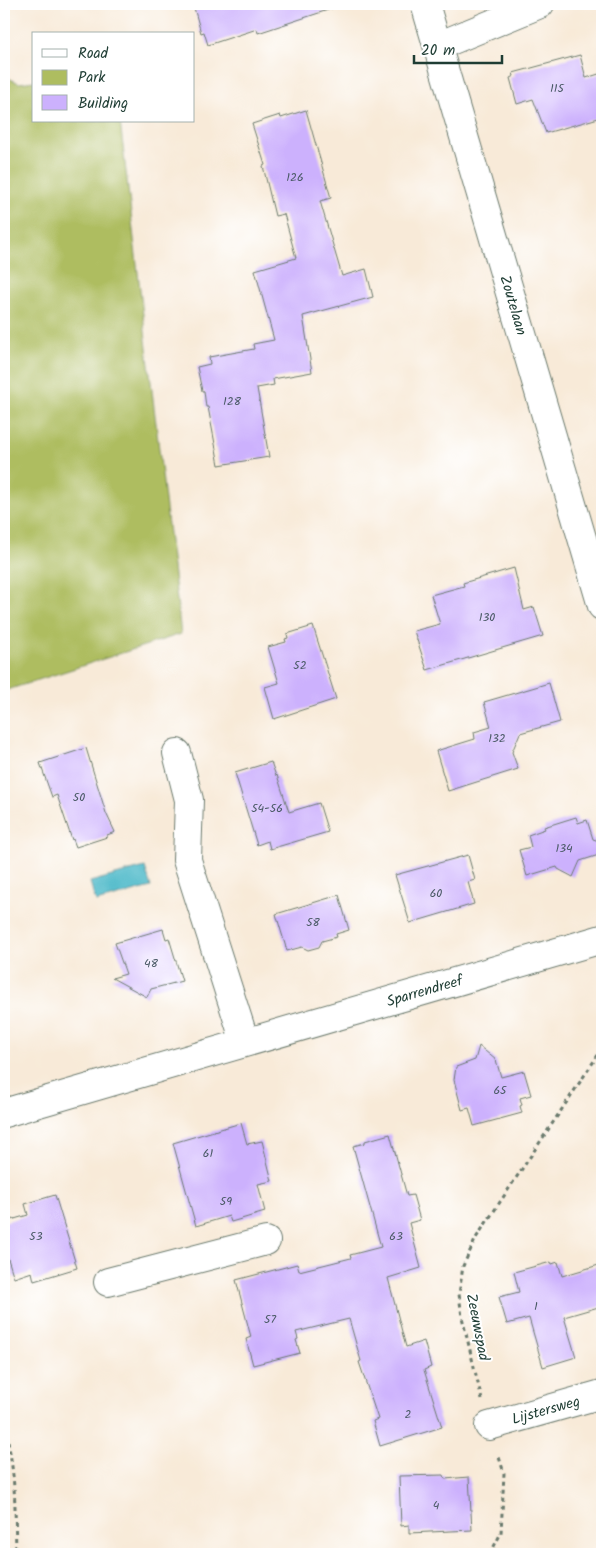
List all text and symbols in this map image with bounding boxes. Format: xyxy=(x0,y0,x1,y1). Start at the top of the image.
legend xyxy=(32,32,195,122)
scale bar xyxy=(414,32,501,64)
text: 20 m xyxy=(421,39,455,63)
text: Road xyxy=(78,42,109,66)
text: Park xyxy=(78,66,106,90)
house number: 115 xyxy=(550,79,566,98)
text: Building xyxy=(78,92,128,116)
house number: 126 xyxy=(286,168,304,187)
street label: Zoutelaan xyxy=(492,273,533,339)
house number: 128 xyxy=(223,392,242,411)
house number: 130 xyxy=(479,608,495,627)
house number: 52 xyxy=(293,656,307,675)
house number: 132 xyxy=(488,729,506,748)
house number: 50 xyxy=(73,788,85,807)
house number: 54-56 xyxy=(251,799,283,818)
house number: 134 xyxy=(555,839,573,858)
house number: 60 xyxy=(430,884,442,903)
house number: 58 xyxy=(306,913,321,932)
house number: 48 xyxy=(144,954,159,973)
street label: Sparrendreef xyxy=(384,969,467,1014)
house number: 65 xyxy=(493,1081,508,1100)
house number: 61 xyxy=(203,1144,213,1163)
house number: 59 xyxy=(220,1192,232,1211)
house number: 53 xyxy=(29,1227,43,1246)
house number: 63 xyxy=(389,1227,403,1246)
street label: Zeeuwspad xyxy=(459,1291,495,1363)
house number: 1 xyxy=(534,1297,538,1316)
house number: 57 xyxy=(264,1310,276,1329)
street label: Lijstersweg xyxy=(509,1390,583,1432)
house number: 2 xyxy=(405,1405,412,1424)
house number: 4 xyxy=(433,1496,440,1515)

